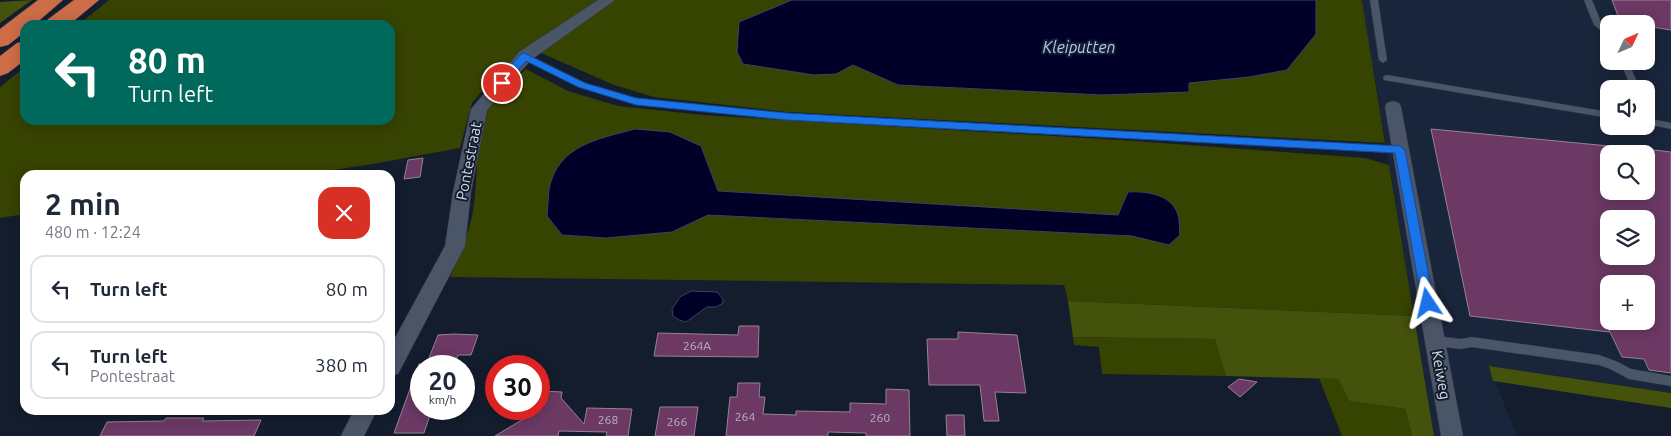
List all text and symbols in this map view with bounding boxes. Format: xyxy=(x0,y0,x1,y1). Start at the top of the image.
north arrow xyxy=(1600,15,1655,70)
map controls xyxy=(1600,15,1655,330)
water label: Kleiputten xyxy=(1043,38,1115,56)
icon: left xyxy=(45,40,110,105)
text: 80 m xyxy=(128,40,206,80)
pin xyxy=(481,62,523,104)
icon: arrive xyxy=(488,69,516,97)
button: sound xyxy=(1600,80,1655,135)
text: Turn left xyxy=(128,81,213,106)
street label: Pontestraat xyxy=(453,120,484,202)
button: search xyxy=(1600,145,1655,200)
text: 2 min xyxy=(45,187,121,221)
button: close xyxy=(318,187,370,239)
button: layers xyxy=(1600,210,1655,265)
text: 480 m · 12:24 xyxy=(45,223,141,241)
icon: left xyxy=(47,275,75,303)
button: + xyxy=(1600,275,1655,330)
position arrow xyxy=(1401,276,1453,328)
text: Turn left xyxy=(90,278,168,300)
text: 80 m xyxy=(326,278,368,300)
house number: 264A xyxy=(683,339,711,352)
text: Turn left xyxy=(90,345,168,367)
street label: Keiweg xyxy=(1429,349,1454,401)
icon: left xyxy=(47,351,75,379)
text: 380 m xyxy=(315,354,368,376)
speed limit sign: 30 xyxy=(485,355,550,420)
text: Pontestraat xyxy=(90,367,175,385)
text: 20 xyxy=(428,367,457,395)
text: km/h xyxy=(429,393,456,406)
house number: 264 xyxy=(735,410,755,423)
house number: 260 xyxy=(870,411,890,424)
house number: 268 xyxy=(598,413,618,426)
house number: 266 xyxy=(667,415,687,428)

